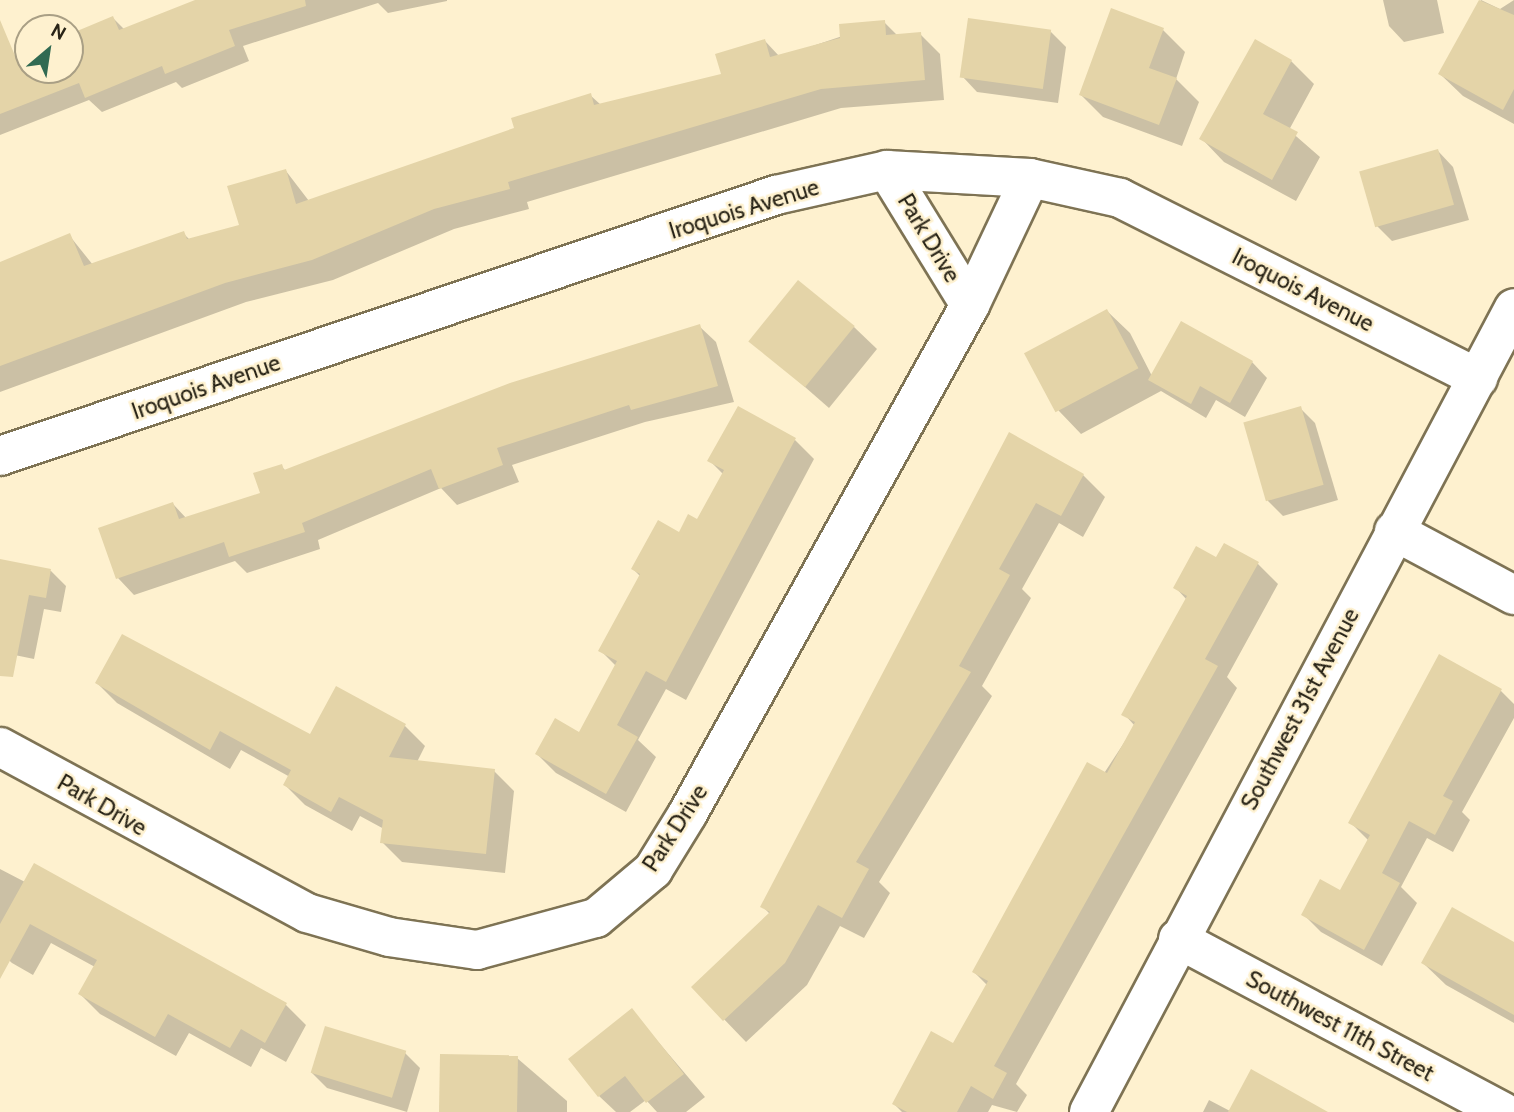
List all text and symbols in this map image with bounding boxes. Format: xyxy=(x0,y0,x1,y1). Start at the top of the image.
north arrow xyxy=(14,14,84,84)
text: N xyxy=(47,19,70,45)
street label: Iroquois Avenue xyxy=(666,173,822,245)
street label: Park Drive xyxy=(892,189,966,287)
street label: Iroquois Avenue xyxy=(1228,242,1378,338)
street label: Iroquois Avenue xyxy=(128,349,284,425)
street label: Southwest 31st Avenue xyxy=(1235,604,1365,814)
street label: Park Drive xyxy=(53,768,151,842)
street label: Park Drive xyxy=(637,779,713,877)
street label: Southwest 11th Street xyxy=(1241,965,1439,1087)

